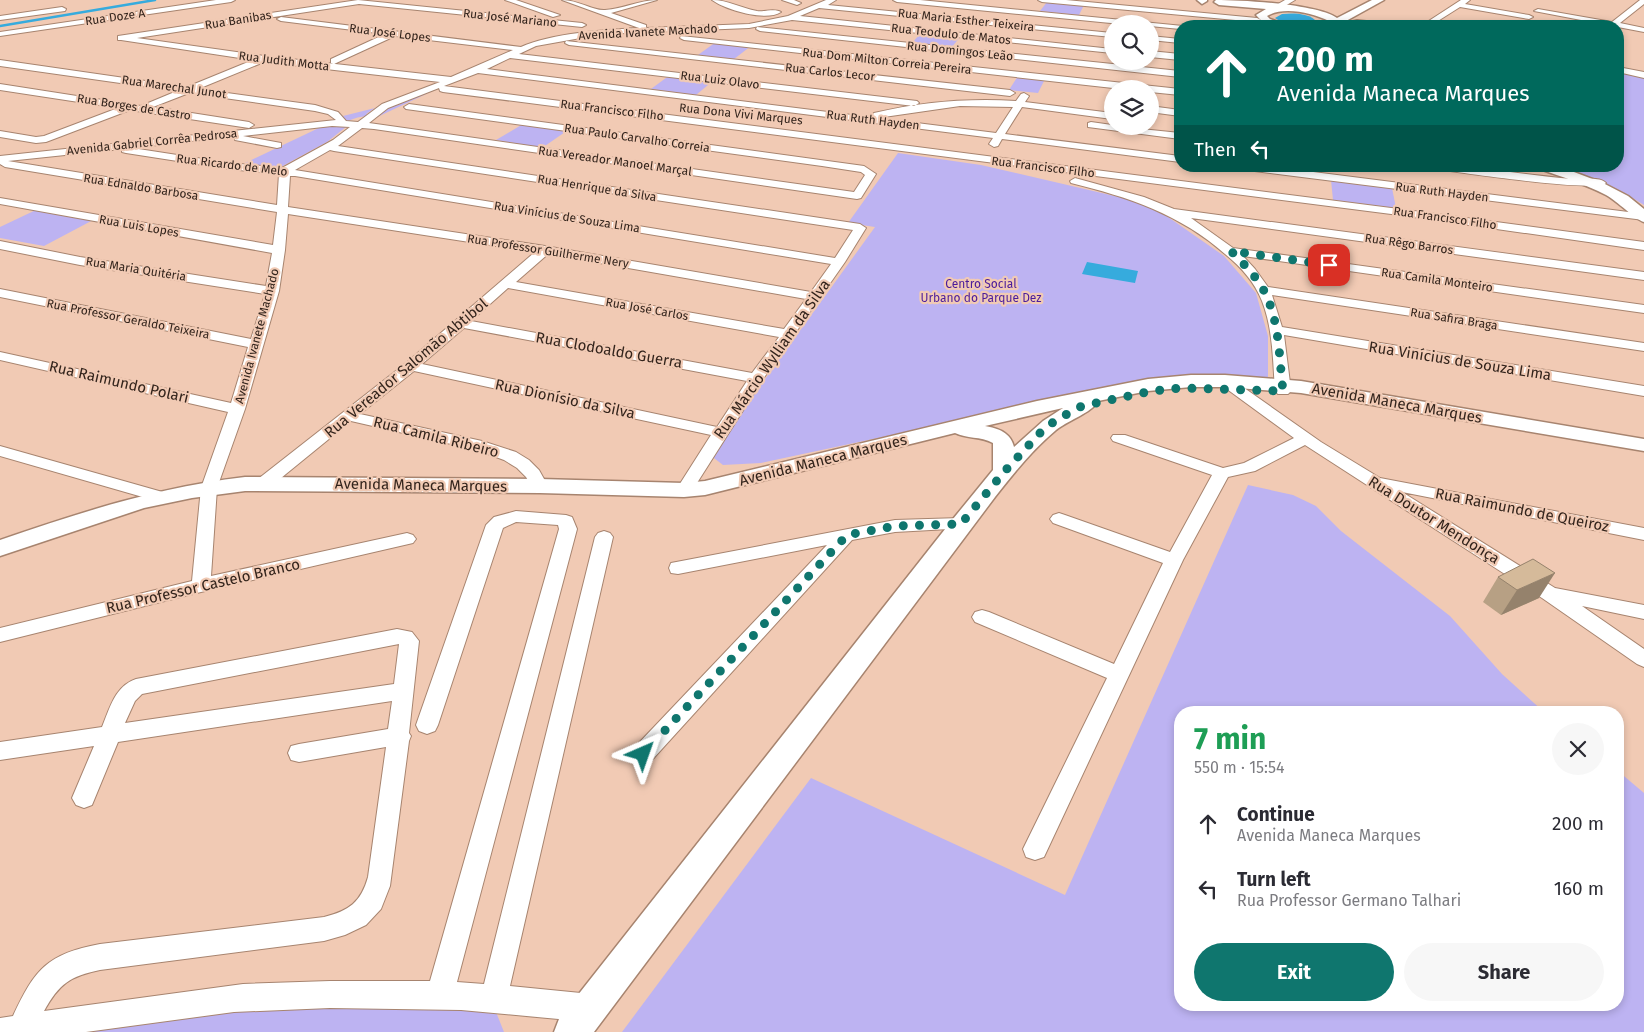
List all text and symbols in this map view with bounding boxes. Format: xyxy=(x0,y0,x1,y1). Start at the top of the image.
street label: Rua Doze A xyxy=(84,6,146,28)
street label: Rua José Mariano xyxy=(462,6,558,30)
street label: Rua Maria Esther Teixeira xyxy=(897,6,1035,34)
street label: Rua Banibas xyxy=(204,8,273,32)
map controls xyxy=(1104,15,1159,135)
button: search xyxy=(1104,15,1159,70)
street label: Rua José Lopes xyxy=(348,21,432,45)
street label: Avenida Ivanete Machado xyxy=(578,21,718,43)
street label: Rua Teodulo de Matos xyxy=(890,21,1012,47)
street label: Rua Domingos Leão xyxy=(906,38,1014,64)
text: 200 m xyxy=(1277,38,1374,80)
icon: ahead xyxy=(1194,40,1259,105)
street label: Rua Dom Milton Correia Pereira xyxy=(802,45,972,77)
street label: Rua Judith Motta xyxy=(238,48,330,74)
street label: Rua Carlos Lecor xyxy=(784,60,876,84)
street label: Rua Luiz Olavo xyxy=(680,68,760,92)
street label: Rua Marechal Junot xyxy=(121,73,228,101)
button: layers xyxy=(1104,80,1159,135)
text: Avenida Maneca Marques xyxy=(1277,80,1530,107)
street label: Rua Borges de Castro xyxy=(76,91,192,123)
street label: Rua Francisco Filho xyxy=(560,97,664,123)
street label: Rua Dona Vivi Marques xyxy=(678,101,804,128)
street label: Rua Ruth Hayden xyxy=(826,107,920,133)
street label: Rua Paulo Carvalho Correia xyxy=(563,121,711,155)
street label: Avenida Gabriel Corrêa Pedrosa xyxy=(66,126,238,158)
icon: left xyxy=(1246,135,1274,163)
text: Then xyxy=(1194,138,1236,161)
street label: Rua Vereador Manoel Marçal xyxy=(537,143,693,179)
street label: Rua Ricardo de Melo xyxy=(176,151,288,179)
street label: Rua Francisco Filho xyxy=(991,154,1095,180)
street label: Rua Ednaldo Barbosa xyxy=(83,171,199,203)
street label: Rua Henrique da Silva xyxy=(537,172,657,204)
street label: Rua Ruth Hayden xyxy=(1395,179,1489,205)
street label: Rua Vinícius de Souza Lima xyxy=(493,199,641,235)
street label: Rua Francisco Filho xyxy=(1393,204,1497,232)
street label: Rua Luis Lopes xyxy=(98,212,180,240)
street label: Rua Professor Guilherme Nery xyxy=(466,231,630,271)
street label: Rua Rêgo Barros xyxy=(1364,231,1455,257)
pin xyxy=(1308,244,1350,286)
icon: arrive xyxy=(1315,251,1343,279)
street label: Rua Maria Quitéria xyxy=(85,254,187,284)
street label: Rua Camila Monteiro xyxy=(1380,265,1494,295)
street label: Avenida Ivanete Machado xyxy=(232,267,282,405)
street label: Rua Márcio Wylliam da Silva xyxy=(710,276,834,442)
park label: Centro Social Urbano do Parque Dez xyxy=(920,277,1042,305)
street label: Rua Vereador Salomão Abtibol xyxy=(321,294,492,442)
street label: Rua José Carlos xyxy=(605,295,690,323)
street label: Rua Professor Geraldo Teixeira xyxy=(45,296,211,342)
street label: Rua Safira Braga xyxy=(1409,305,1499,333)
street label: Rua Clodoaldo Guerra xyxy=(534,328,684,372)
street label: Rua Vinícius de Souza Lima xyxy=(1367,338,1553,384)
street label: Rua Raimundo Polari xyxy=(47,357,191,407)
street label: Rua Dionísio da Silva xyxy=(493,375,637,423)
street label: Avenida Maneca Marques xyxy=(1311,379,1483,427)
street label: Rua Camila Ribeiro xyxy=(371,413,501,461)
street label: Avenida Maneca Marques xyxy=(737,430,909,490)
street label: Rua Doutor Mendonça xyxy=(1365,472,1503,568)
street label: Avenida Maneca Marques xyxy=(335,474,507,496)
street label: Rua Raimundo de Queiroz xyxy=(1434,484,1611,536)
street label: Rua Professor Castelo Branco xyxy=(104,555,302,617)
text: 7 min xyxy=(1194,721,1266,757)
button: close xyxy=(1552,723,1604,775)
position arrow xyxy=(616,727,668,779)
text: 550 m · 15:54 xyxy=(1194,758,1285,777)
text: Continue xyxy=(1237,803,1315,826)
icon: ahead xyxy=(1194,810,1222,838)
text: 200 m xyxy=(1552,812,1604,835)
text: Avenida Maneca Marques xyxy=(1237,826,1421,845)
text: Turn left xyxy=(1237,868,1311,891)
icon: left xyxy=(1194,875,1222,903)
text: 160 m xyxy=(1554,877,1604,900)
text: Rua Professor Germano Talhari xyxy=(1237,891,1461,910)
button: Exit xyxy=(1194,943,1394,1001)
button: Share xyxy=(1404,943,1604,1001)

